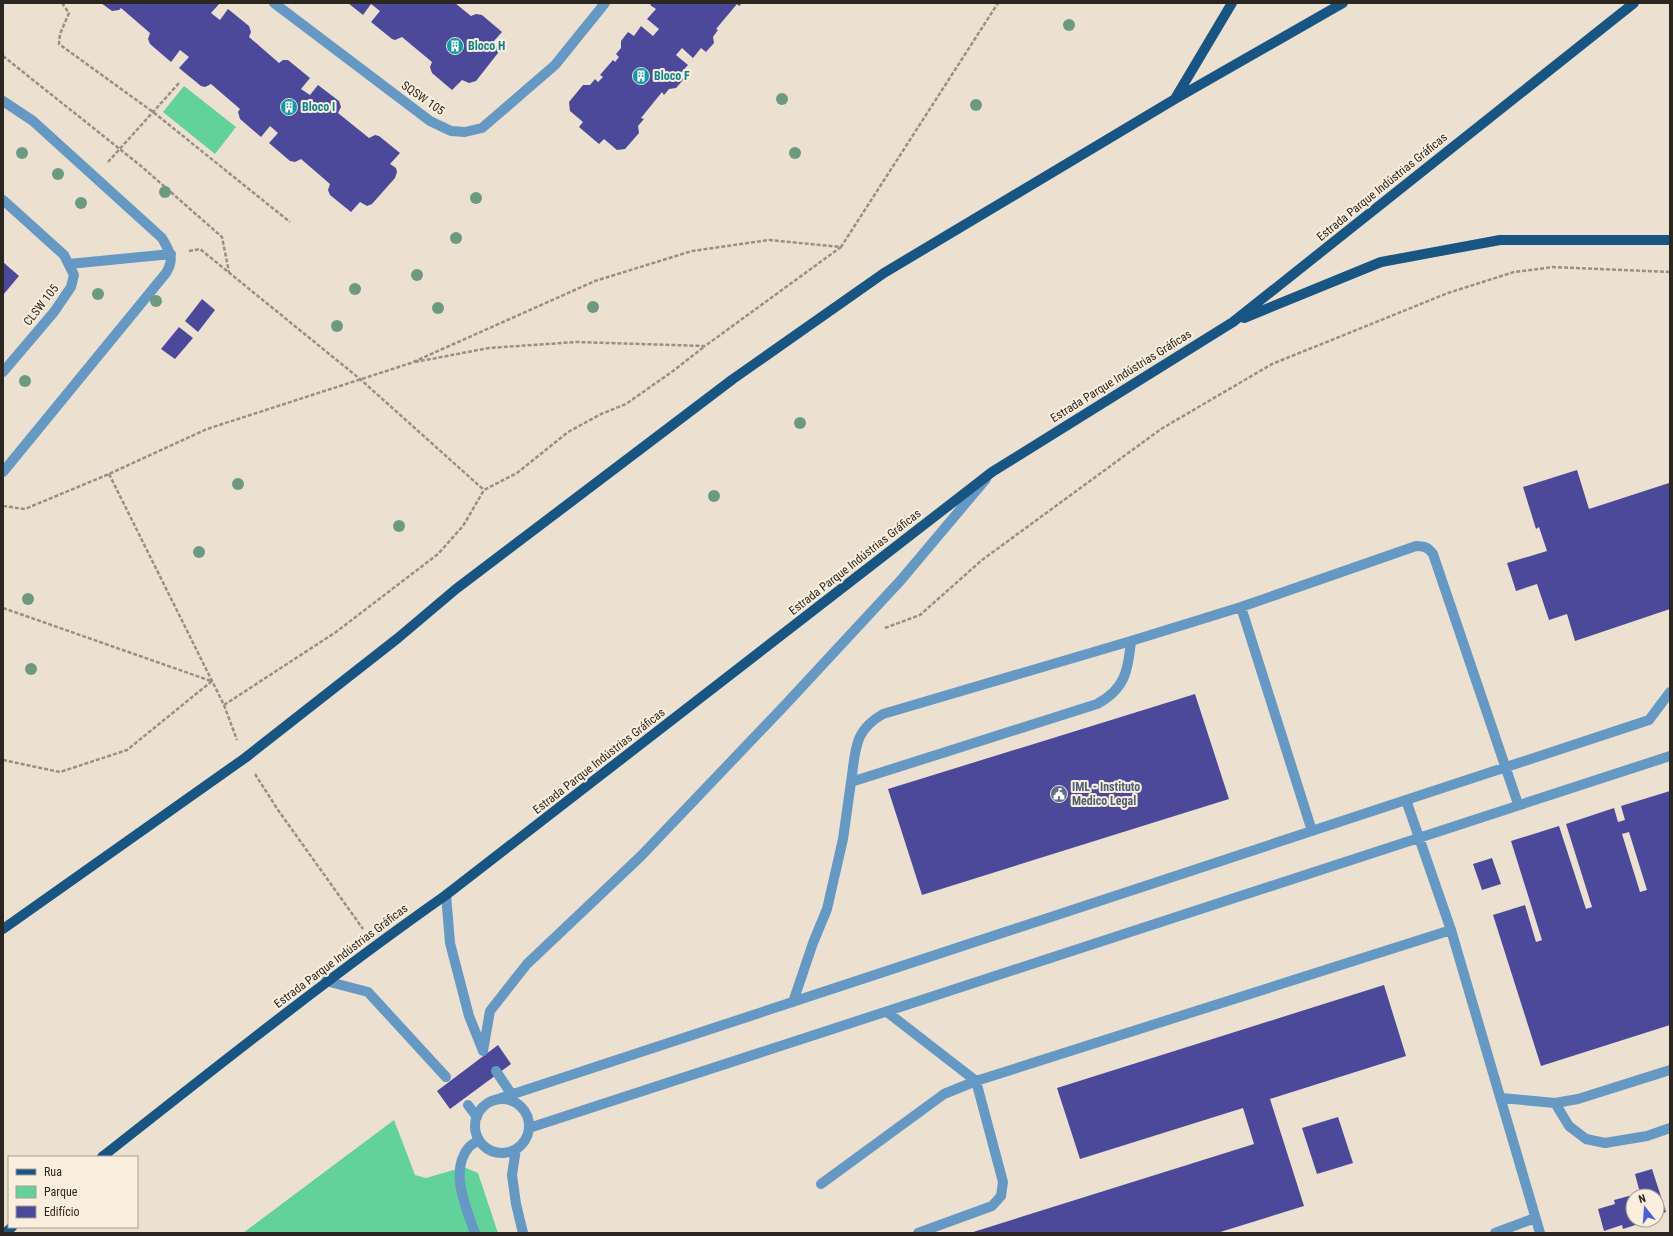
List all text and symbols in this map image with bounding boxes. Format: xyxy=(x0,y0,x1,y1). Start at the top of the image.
building icon: Bloco H xyxy=(445,36,465,56)
place label: Bloco H xyxy=(468,39,505,53)
building icon: Bloco F xyxy=(631,66,651,86)
place label: Bloco F xyxy=(654,69,690,83)
street label: SQSW 105 xyxy=(399,78,447,118)
building icon: Bloco I xyxy=(279,97,299,117)
place label: Bloco I xyxy=(302,100,335,114)
street label: Estrada Parque Indústrias Gráficas xyxy=(1314,130,1450,244)
street label: CLSW 105 xyxy=(21,282,61,328)
street label: Estrada Parque Indústrias Gráficas xyxy=(1048,327,1194,425)
street label: Estrada Parque Indústrias Gráficas xyxy=(786,506,924,618)
street label: Estrada Parque Indústrias Gráficas xyxy=(530,705,668,817)
place label: IML - Instituto Medico Legal xyxy=(1072,780,1140,808)
public building icon: IML - Instituto Medico Legal xyxy=(1049,784,1069,804)
street label: Estrada Parque Indústrias Gráficas xyxy=(271,901,411,1011)
legend xyxy=(8,1156,138,1228)
text: Rua xyxy=(44,1165,62,1179)
text: Parque xyxy=(44,1185,78,1199)
north arrow xyxy=(1625,1188,1665,1228)
text: N xyxy=(1637,1192,1648,1206)
text: Edifício xyxy=(44,1205,80,1219)

